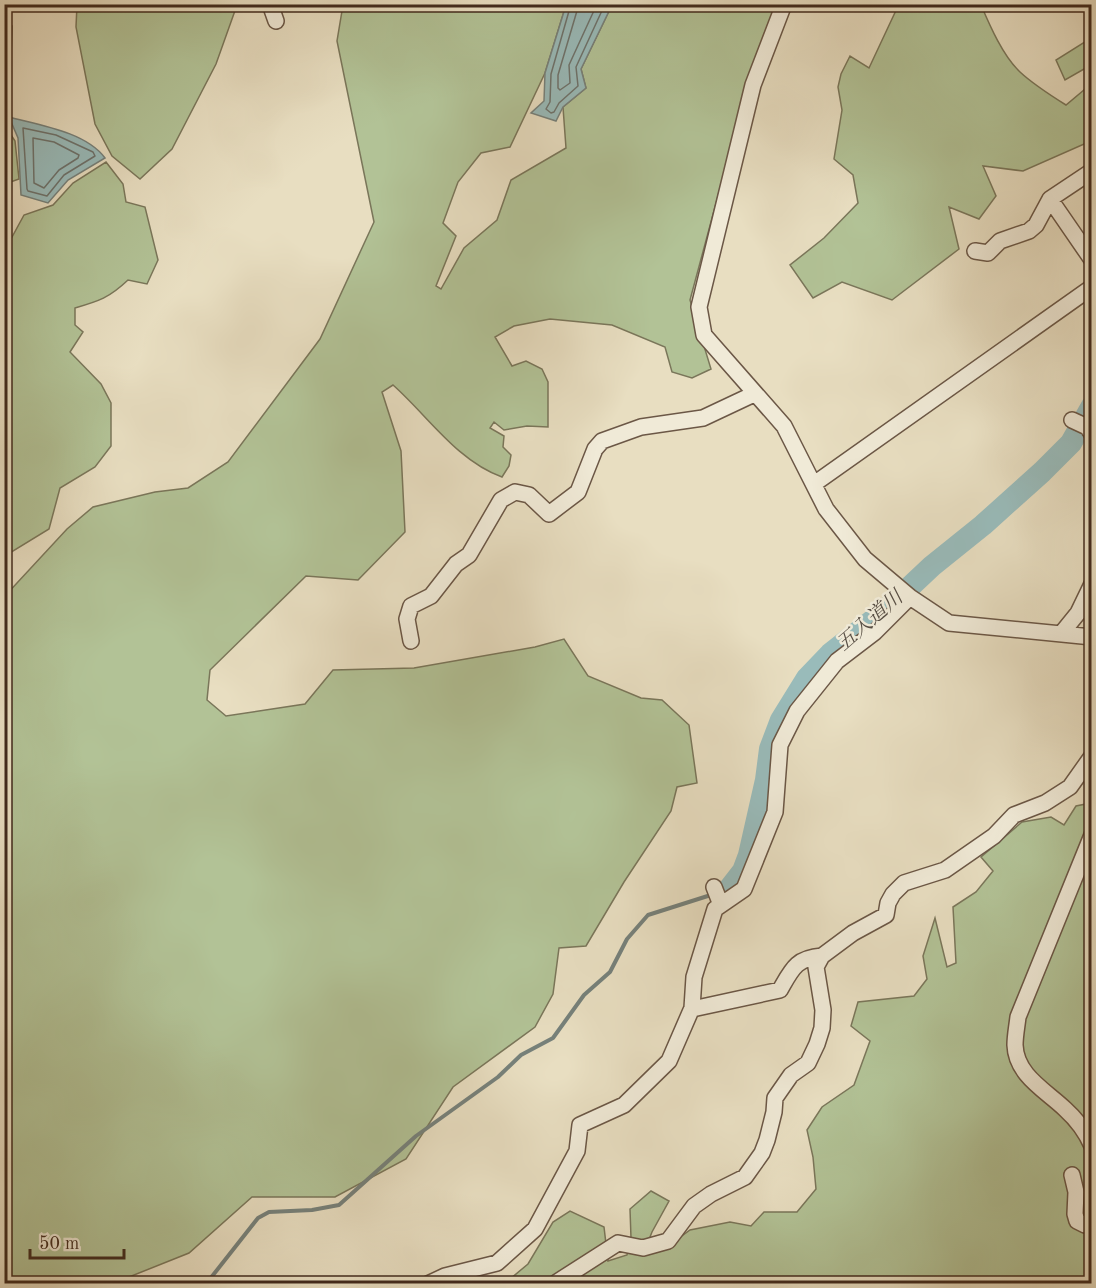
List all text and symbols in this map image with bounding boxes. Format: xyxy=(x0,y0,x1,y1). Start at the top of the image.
water label: 五入道川 xyxy=(832,585,909,655)
scale bar xyxy=(30,1222,124,1260)
text: 50 m xyxy=(39,1235,79,1253)

